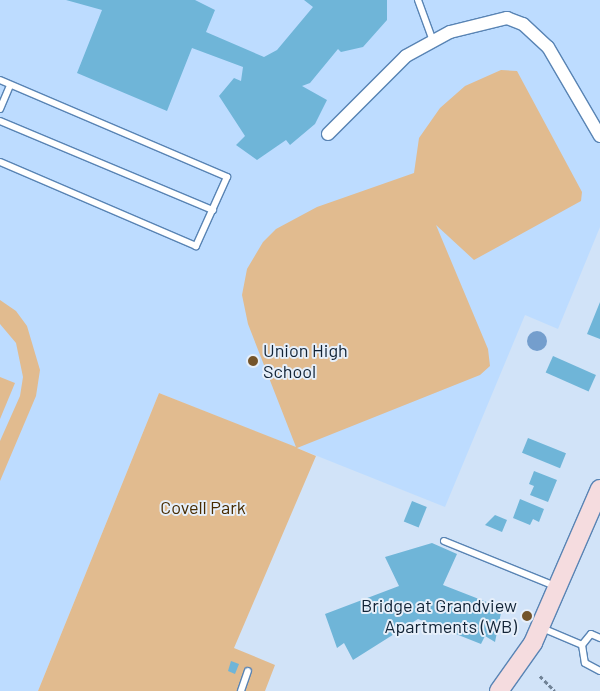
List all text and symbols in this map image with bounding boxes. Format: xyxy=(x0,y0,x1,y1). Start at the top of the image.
place label: Union High School xyxy=(263,340,348,382)
marker: Union High School xyxy=(247,355,259,367)
park label: Covell Park xyxy=(160,496,246,518)
place label: Bridge at Grandview Apartments (WB) xyxy=(361,595,517,638)
marker: Bridge at Grandview Apartments (WB) xyxy=(521,610,533,622)

